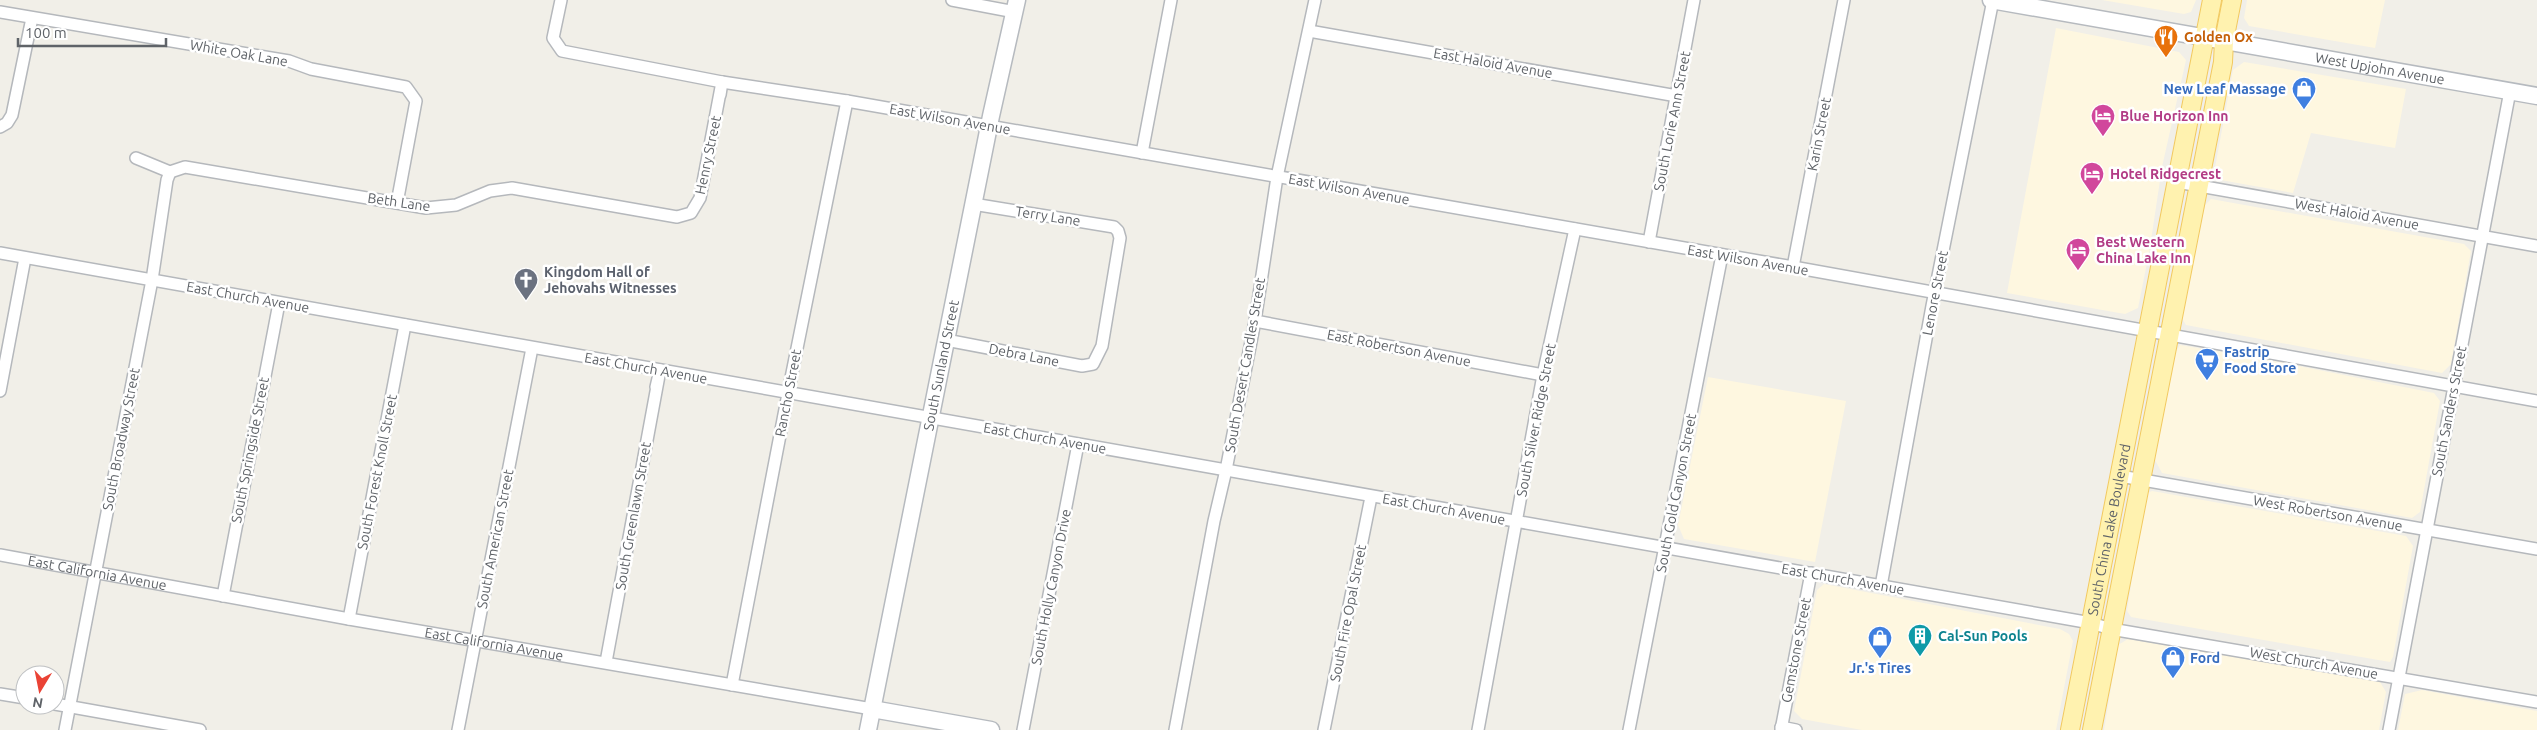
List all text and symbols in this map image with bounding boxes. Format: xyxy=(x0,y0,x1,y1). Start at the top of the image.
scale bar xyxy=(18,15,165,47)
text: 100 m xyxy=(25,24,67,41)
restaurant icon: Golden Ox xyxy=(2153,24,2179,58)
place label: Golden Ox xyxy=(2184,29,2253,45)
street label: White Oak Lane xyxy=(189,37,289,69)
street label: East Haloid Avenue xyxy=(1432,45,1554,81)
street label: South Lorie Ann Street xyxy=(1651,49,1694,192)
street label: West Upjohn Avenue xyxy=(2314,49,2446,88)
shop icon: New Leaf Massage xyxy=(2291,76,2317,110)
place label: New Leaf Massage xyxy=(2164,81,2286,97)
street label: Karin Street xyxy=(1804,95,1834,172)
street label: East Wilson Avenue xyxy=(888,100,1012,138)
hotel icon: Blue Horizon Inn xyxy=(2090,103,2116,137)
place label: Blue Horizon Inn xyxy=(2120,108,2229,124)
street label: Henry Street xyxy=(692,114,724,196)
hotel icon: Hotel Ridgecrest xyxy=(2079,161,2105,195)
place label: Hotel Ridgecrest xyxy=(2110,166,2221,182)
street label: East Wilson Avenue xyxy=(1287,170,1411,208)
street label: Beth Lane xyxy=(366,190,432,214)
street label: West Haloid Avenue xyxy=(2294,195,2420,233)
street label: Terry Lane xyxy=(1014,203,1082,229)
place label: Best Western China Lake Inn xyxy=(2096,234,2191,266)
hotel icon: Best Western China Lake Inn xyxy=(2065,237,2091,271)
street label: East Wilson Avenue xyxy=(1686,241,1810,279)
street label: Lenore Street xyxy=(1919,249,1951,337)
place label: Kingdom Hall of Jehovahs Witnesses xyxy=(544,264,677,296)
church icon: Kingdom Hall of Jehovahs Witnesses xyxy=(513,267,539,301)
street label: South Desert Candles Street xyxy=(1222,276,1268,454)
street label: East Church Avenue xyxy=(185,278,311,316)
street label: South Sunland Street xyxy=(920,298,962,432)
street label: East Robertson Avenue xyxy=(1326,326,1472,370)
street label: Debra Lane xyxy=(987,340,1061,370)
street label: South Silver Ridge Street xyxy=(1513,341,1559,498)
place label: Fastrip Food Store xyxy=(2224,344,2296,376)
street label: South Sanders Street xyxy=(2429,344,2470,477)
street label: Rancho Street xyxy=(772,347,804,438)
supermarket icon: Fastrip Food Store xyxy=(2194,347,2220,381)
street label: East Church Avenue xyxy=(583,349,709,387)
street label: South Broadway Street xyxy=(99,366,143,512)
street label: South Springside Street xyxy=(228,375,272,524)
street label: South Forest Knoll Street xyxy=(354,392,400,551)
street label: South Gold Canyon Street xyxy=(1653,412,1699,574)
street label: East Church Avenue xyxy=(982,419,1108,457)
street label: South Greenlawn Street xyxy=(612,440,654,591)
street label: South China Lake Boulevard xyxy=(2084,442,2134,617)
street label: South American Street xyxy=(474,467,516,610)
street label: East Church Avenue xyxy=(1381,490,1507,528)
street label: West Robertson Avenue xyxy=(2252,492,2404,534)
street label: South Holly Canyon Drive xyxy=(1028,508,1074,666)
street label: South Fire Opal Street xyxy=(1327,543,1369,683)
street label: East California Avenue xyxy=(27,552,168,593)
street label: East Church Avenue xyxy=(1780,560,1906,598)
street label: Gemstone Street xyxy=(1778,596,1814,704)
building icon: Cal-Sun Pools xyxy=(1907,623,1933,657)
street label: East California Avenue xyxy=(423,624,565,664)
shop icon: Jr.'s Tires xyxy=(1867,625,1893,659)
place label: Cal-Sun Pools xyxy=(1938,628,2028,644)
street label: West Church Avenue xyxy=(2249,644,2379,682)
shop icon: Ford xyxy=(2160,645,2186,679)
place label: Ford xyxy=(2190,650,2220,666)
place label: Jr.'s Tires xyxy=(1849,660,1911,676)
north arrow xyxy=(15,665,65,715)
text: N xyxy=(31,694,44,712)

